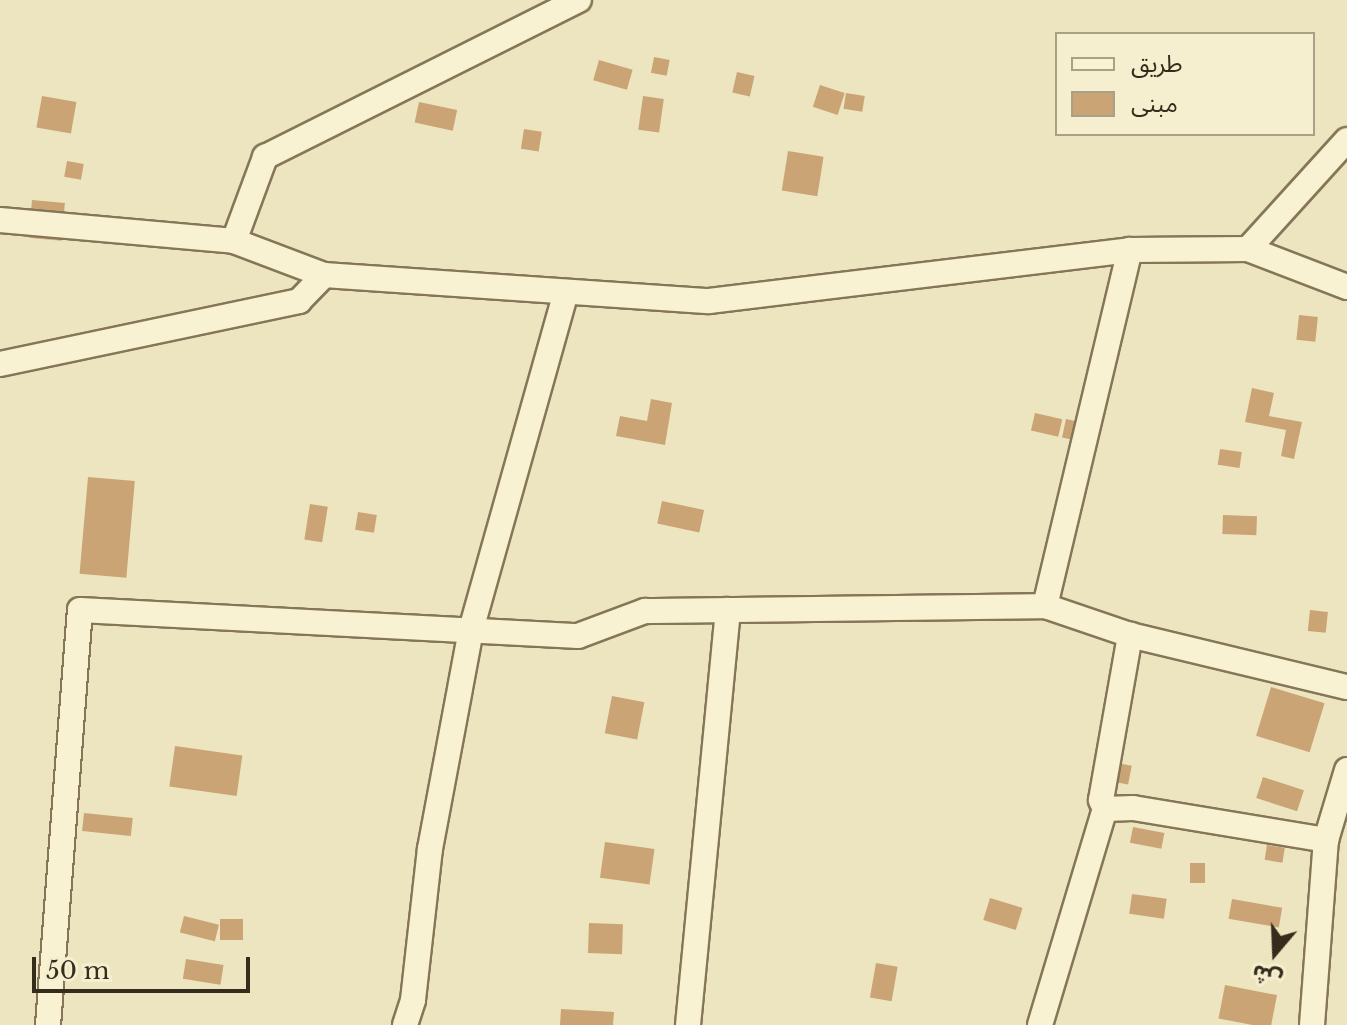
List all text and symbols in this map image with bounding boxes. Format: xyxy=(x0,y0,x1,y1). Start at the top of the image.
legend xyxy=(1055,32,1315,136)
text: طريق xyxy=(1131,49,1183,78)
text: مبنى xyxy=(1131,89,1178,118)
north arrow xyxy=(1235,913,1315,993)
scale bar xyxy=(36,941,254,991)
text: 50 m xyxy=(46,956,109,985)
text: ش xyxy=(1248,958,1286,994)

